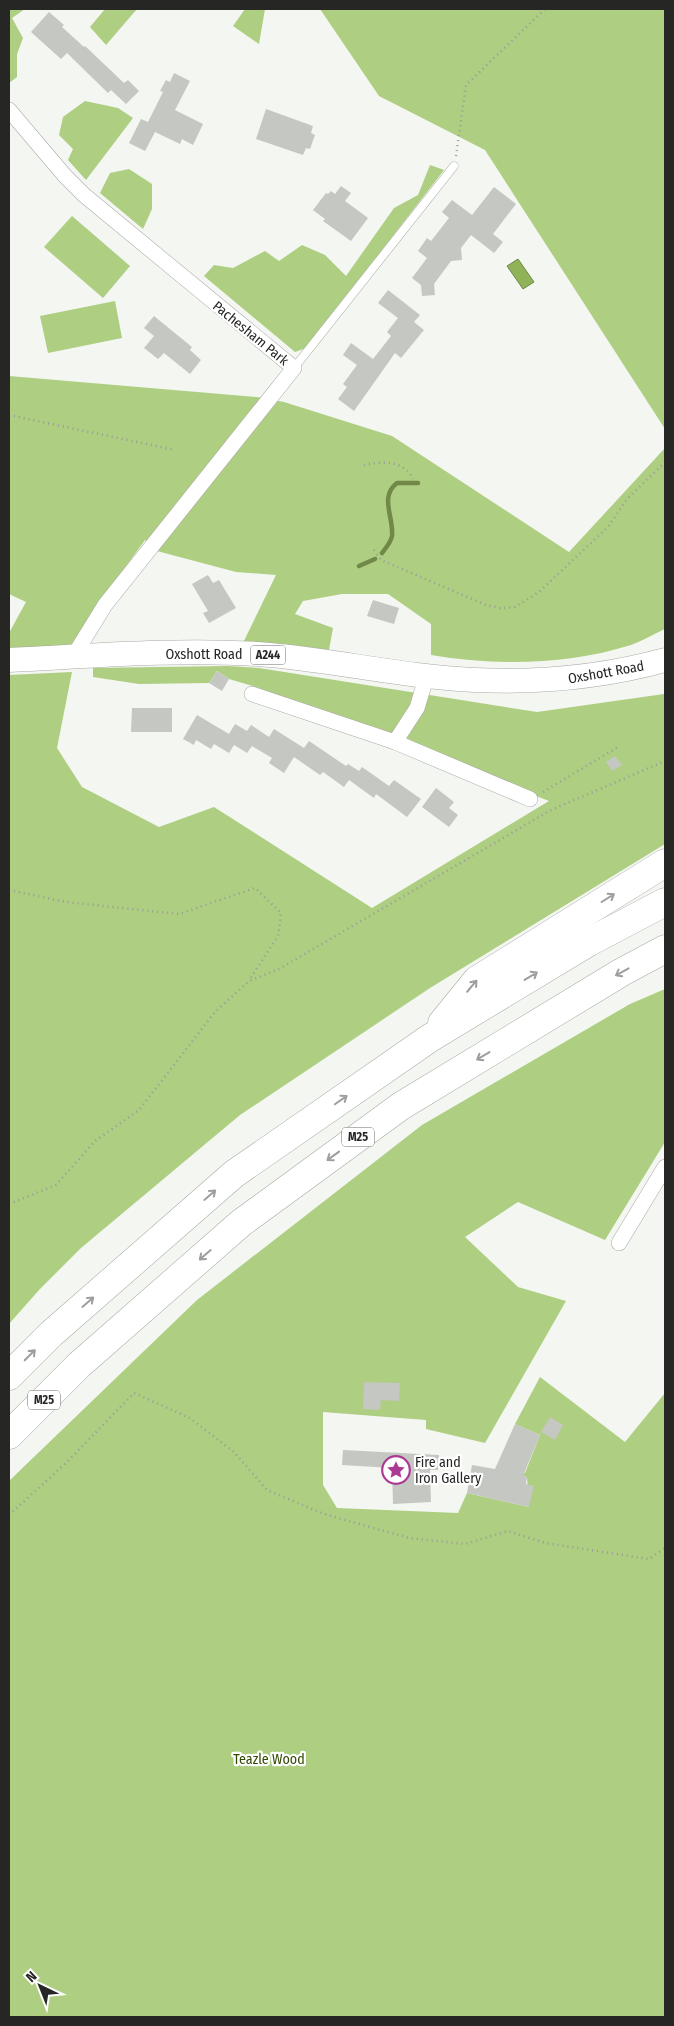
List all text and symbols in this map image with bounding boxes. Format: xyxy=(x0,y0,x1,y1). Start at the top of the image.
street label: Pachesham Park xyxy=(209,298,292,370)
street label: Oxshott Road xyxy=(166,646,242,663)
road number: A244 xyxy=(250,646,286,664)
street label: Oxshott Road xyxy=(567,657,645,688)
one-way arrow xyxy=(600,893,614,903)
one-way arrow xyxy=(615,967,630,977)
one-way arrow xyxy=(524,971,538,981)
one-way arrow xyxy=(466,980,477,993)
one-way arrow xyxy=(476,1050,490,1061)
one-way arrow xyxy=(334,1095,348,1105)
road number: M25 xyxy=(342,1128,374,1146)
one-way arrow xyxy=(327,1150,340,1161)
one-way arrow xyxy=(204,1190,217,1201)
one-way arrow xyxy=(199,1249,212,1260)
one-way arrow xyxy=(81,1297,94,1308)
one-way arrow xyxy=(24,1349,36,1362)
road number: M25 xyxy=(28,1390,60,1410)
place label: Fire and Iron Gallery xyxy=(415,1454,482,1487)
place icon: Fire and Iron Gallery xyxy=(381,1455,411,1485)
park label: Teazle Wood xyxy=(233,1751,305,1768)
north arrow xyxy=(15,1961,65,2011)
text: N xyxy=(23,1968,40,1986)

